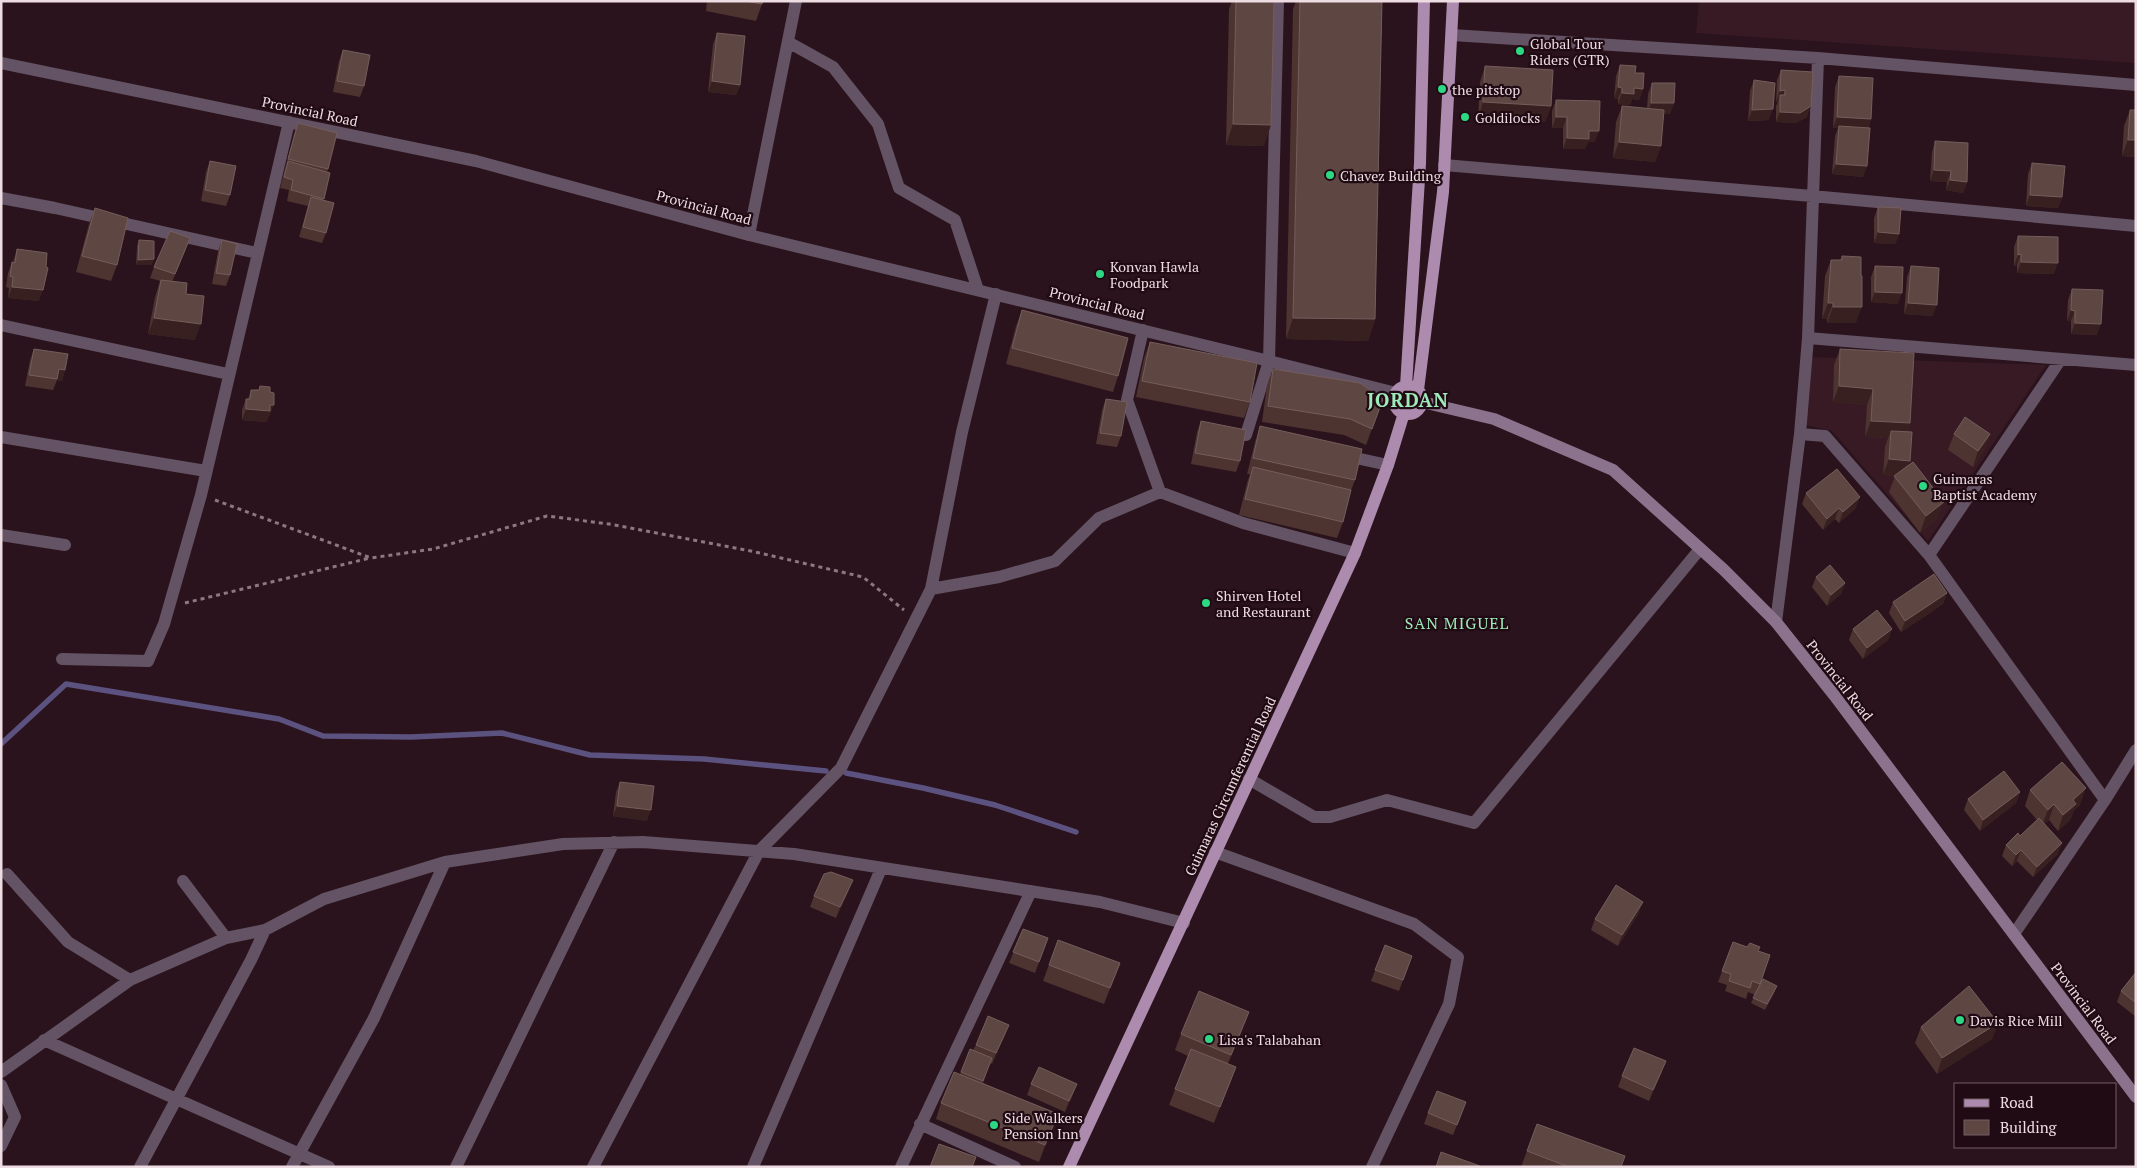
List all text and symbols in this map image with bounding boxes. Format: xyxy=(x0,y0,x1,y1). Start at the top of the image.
place label: Global Tour Riders (GTR) xyxy=(1530,34,1610,69)
marker: Global Tour Riders (GTR) xyxy=(1514,45,1526,57)
place label: the pitstop xyxy=(1452,80,1520,99)
marker: the pitstop xyxy=(1436,83,1448,95)
street label: Provincial Road xyxy=(260,92,360,130)
place label: Goldilocks xyxy=(1475,108,1540,127)
marker: Goldilocks xyxy=(1459,111,1471,123)
place label: Chavez Building xyxy=(1340,166,1442,185)
marker: Chavez Building xyxy=(1324,169,1336,181)
street label: Provincial Road xyxy=(654,185,754,229)
place label: Konvan Hawla Foodpark xyxy=(1110,257,1199,292)
marker: Konvan Hawla Foodpark xyxy=(1094,268,1106,280)
street label: Provincial Road xyxy=(1047,282,1147,324)
district label: JORDAN xyxy=(1367,387,1449,412)
place label: Guimaras Baptist Academy xyxy=(1933,469,2038,504)
marker: Guimaras Baptist Academy xyxy=(1917,480,1929,492)
place label: Shirven Hotel and Restaurant xyxy=(1216,586,1311,621)
marker: Shirven Hotel and Restaurant xyxy=(1200,597,1212,609)
district label: SAN MIGUEL xyxy=(1405,612,1509,634)
street label: Provincial Road xyxy=(1803,636,1878,724)
street label: Guimaras Circumferential Road xyxy=(1180,693,1280,879)
street label: Provincial Road xyxy=(2047,958,2121,1048)
place label: Davis Rice Mill xyxy=(1970,1011,2062,1030)
marker: Davis Rice Mill xyxy=(1954,1014,1966,1026)
place label: Lisa's Talabahan xyxy=(1219,1030,1322,1049)
marker: Lisa's Talabahan xyxy=(1203,1033,1215,1045)
legend xyxy=(1954,1083,2117,1148)
text: Road xyxy=(2000,1092,2033,1112)
place label: Side Walkers Pension Inn xyxy=(1004,1108,1083,1143)
text: Building xyxy=(2000,1117,2058,1137)
marker: Side Walkers Pension Inn xyxy=(988,1119,1000,1131)

